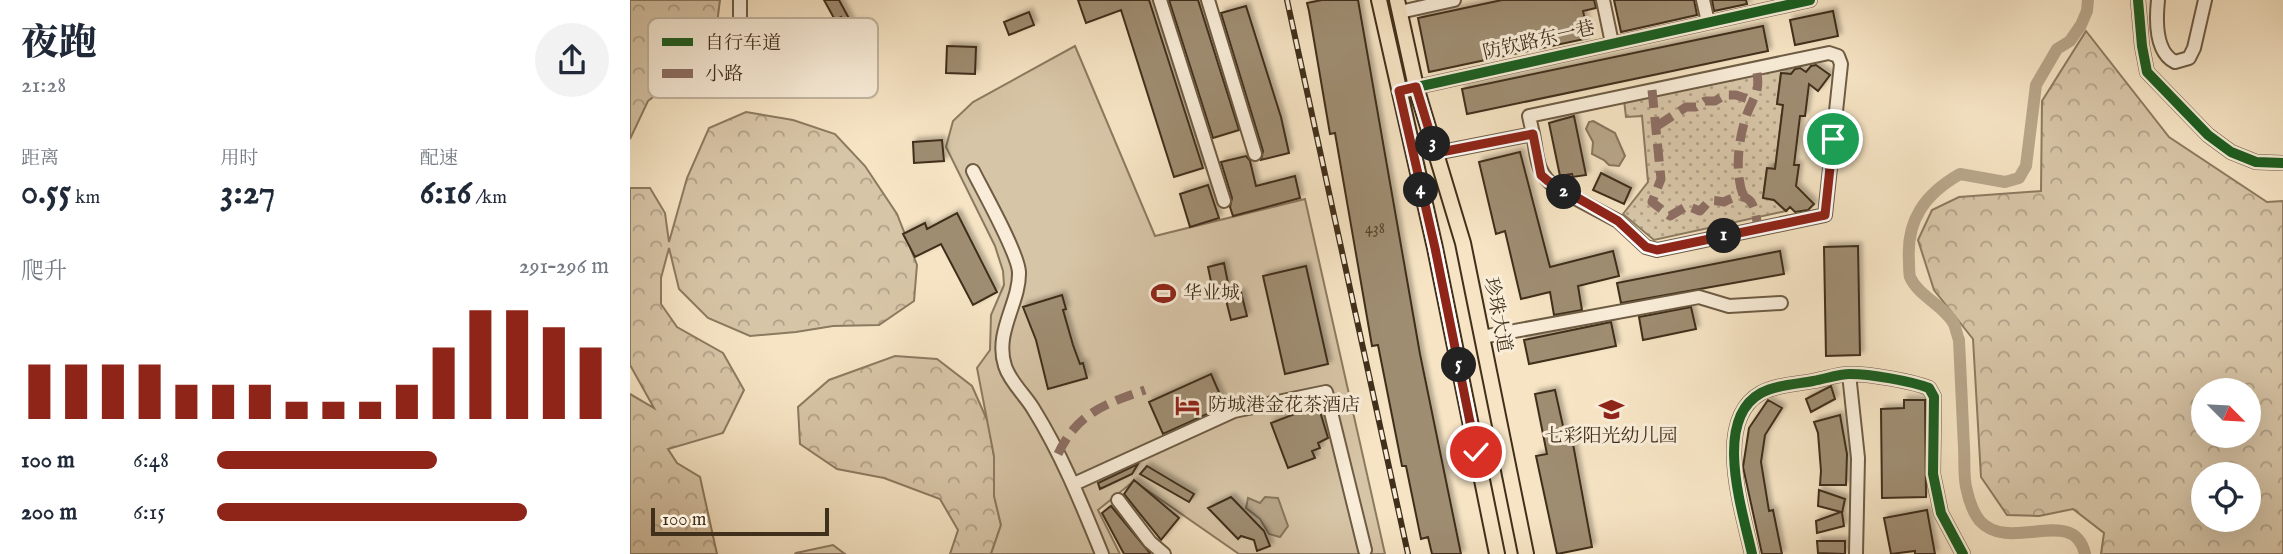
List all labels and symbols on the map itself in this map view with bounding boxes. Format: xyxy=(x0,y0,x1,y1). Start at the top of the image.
street label: 防钦路东一巷 xyxy=(1481,16,1597,66)
legend xyxy=(648,18,878,98)
text: 自行车道 xyxy=(705,32,781,56)
text: 小路 xyxy=(705,63,743,87)
pin xyxy=(1803,109,1863,169)
pin: 3 xyxy=(1416,127,1450,162)
pin: 4 xyxy=(1404,172,1438,208)
pin: 2 xyxy=(1546,174,1581,210)
pin: 1 xyxy=(1706,218,1742,254)
house number: 438 xyxy=(1365,219,1385,239)
street label: 珍珠大道 xyxy=(1478,275,1516,355)
sports icon: 华业城 xyxy=(1149,280,1177,308)
place label: 华业城 xyxy=(1183,282,1240,306)
pin: 5 xyxy=(1442,348,1476,382)
north arrow xyxy=(2191,378,2261,448)
hotel icon: 防城港金花茶酒店 xyxy=(1174,392,1202,420)
place label: 防城港金花茶酒店 xyxy=(1208,394,1360,418)
school or university icon: 七彩阳光幼儿园 xyxy=(1597,395,1625,423)
pin xyxy=(1446,422,1506,482)
place label: 七彩阳光幼儿园 xyxy=(1544,425,1678,449)
scale bar xyxy=(651,505,830,537)

